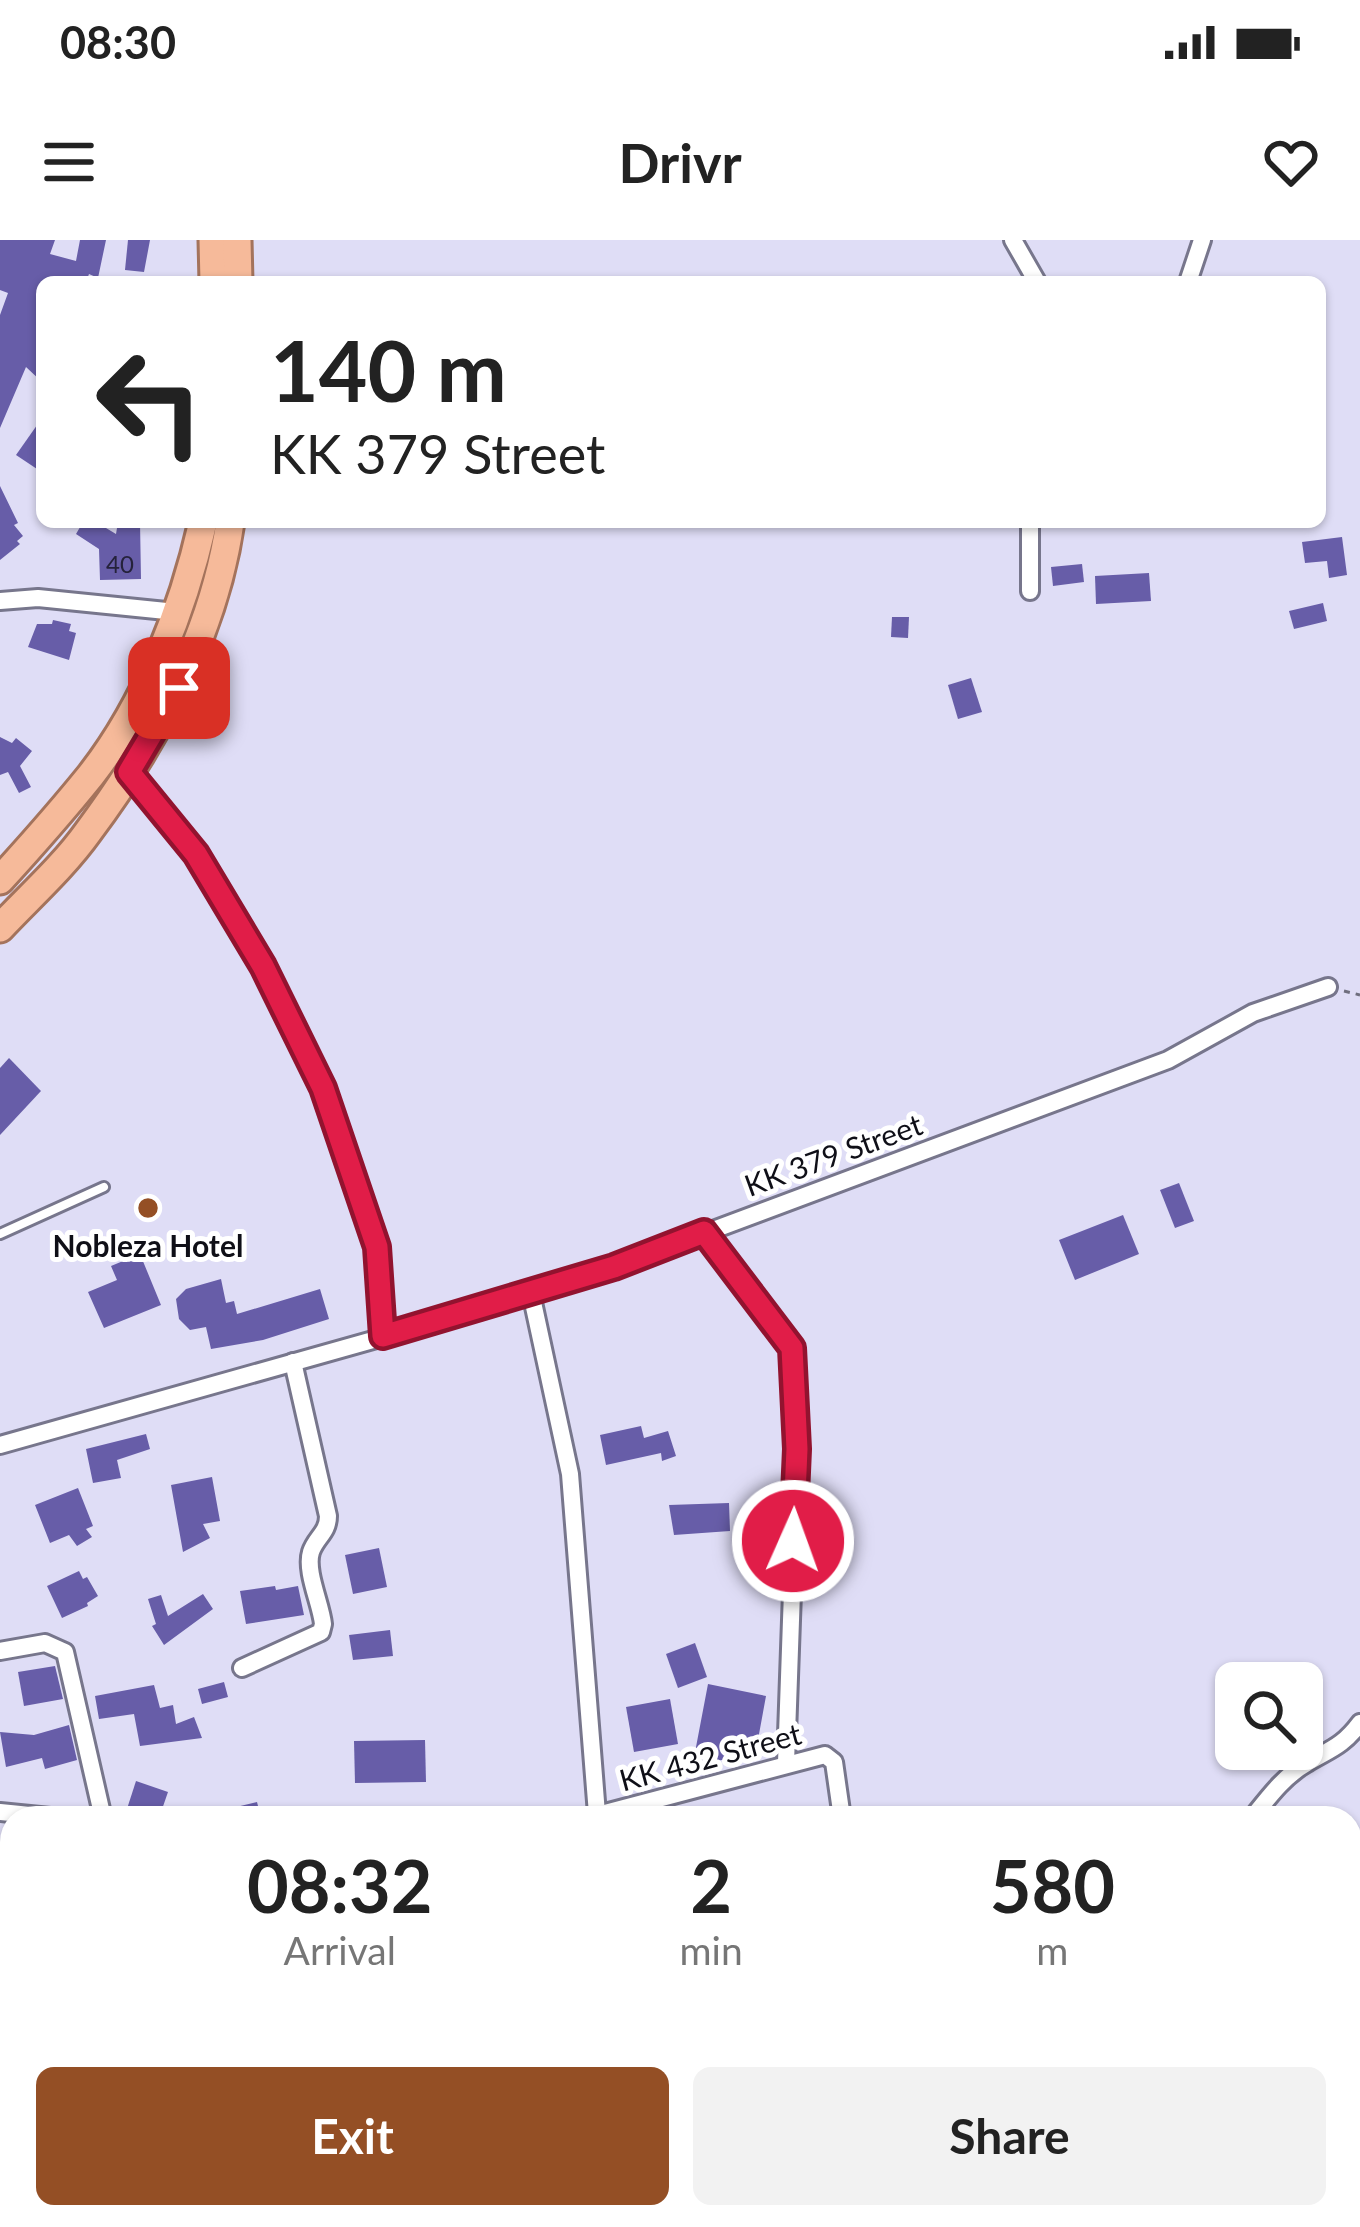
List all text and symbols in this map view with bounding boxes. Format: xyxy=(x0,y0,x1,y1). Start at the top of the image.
text: 08:30 xyxy=(60,15,176,69)
icon: menu xyxy=(36,129,102,195)
icon: heart xyxy=(1258,129,1324,195)
text: Drivr xyxy=(618,130,742,195)
text: 140 m xyxy=(270,319,507,420)
icon: left xyxy=(72,324,228,480)
text: KK 379 Street xyxy=(270,421,605,486)
house number: 40 xyxy=(106,549,134,578)
pin xyxy=(128,637,230,739)
icon: arrive xyxy=(146,655,212,721)
street label: KK 379 Street xyxy=(739,1105,927,1203)
marker: Nobleza Hotel xyxy=(135,1195,161,1221)
place label: Nobleza Hotel xyxy=(53,1227,243,1263)
position arrow xyxy=(730,1478,856,1604)
map controls xyxy=(1215,1662,1323,1770)
button: search xyxy=(1215,1662,1323,1770)
street label: KK 432 Street xyxy=(615,1714,805,1797)
text: 08:32 xyxy=(247,1842,433,1928)
text: 2 xyxy=(690,1842,732,1928)
text: 580 xyxy=(990,1842,1115,1928)
text: Arrival xyxy=(284,1927,396,1973)
text: min xyxy=(680,1927,743,1973)
text: m xyxy=(1036,1927,1068,1973)
button: Exit xyxy=(36,2067,669,2205)
button: Share xyxy=(693,2067,1326,2205)

